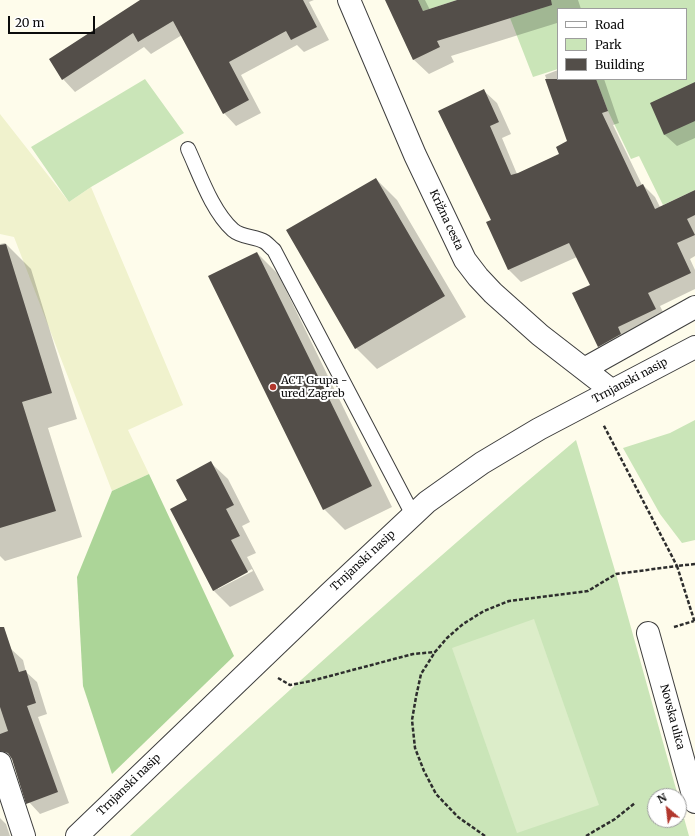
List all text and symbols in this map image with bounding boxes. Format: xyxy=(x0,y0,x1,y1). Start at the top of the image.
scale bar xyxy=(10,8,97,34)
legend xyxy=(557,8,687,80)
text: 20 m xyxy=(15,15,44,30)
text: Road xyxy=(595,17,624,32)
text: Park xyxy=(595,37,622,52)
text: Building xyxy=(595,57,644,72)
street label: Križna cesta xyxy=(426,188,466,252)
street label: Trnjanski nasip xyxy=(590,356,670,406)
place label: ACT Grupa - ured Zagreb xyxy=(281,374,347,400)
marker: ACT Grupa - ured Zagreb xyxy=(268,382,278,392)
street label: Trnjanski nasip xyxy=(328,528,398,594)
street label: Novska ulica xyxy=(657,683,687,751)
street label: Trnjanski nasip xyxy=(94,751,164,819)
north arrow xyxy=(647,788,687,828)
text: N xyxy=(655,790,669,807)

